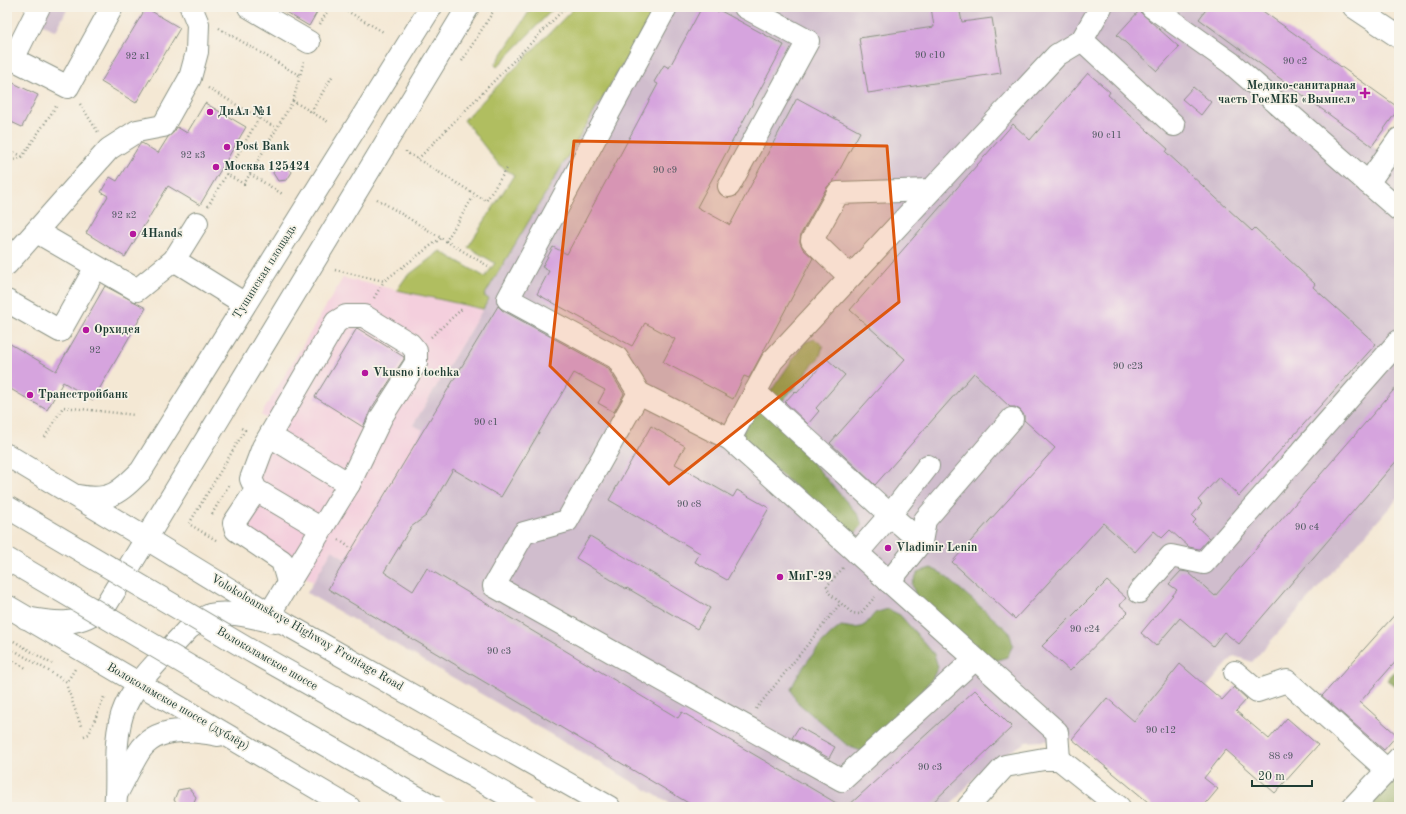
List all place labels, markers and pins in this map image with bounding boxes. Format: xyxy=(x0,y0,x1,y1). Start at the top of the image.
place label: Медико-санитарная часть ГосМКБ «Вымпел» xyxy=(1218,80,1356,106)
marker: Медико-санитарная часть ГосМКБ «Вымпел» xyxy=(1359,87,1371,99)
place label: ДиАл №1 xyxy=(218,106,272,118)
marker: ДиАл №1 xyxy=(205,107,215,117)
place label: Post Bank xyxy=(235,141,290,153)
marker: Post Bank xyxy=(222,142,232,152)
place label: Москва 125424 xyxy=(224,160,310,173)
marker: Москва 125424 xyxy=(211,162,221,172)
place label: 4Hands xyxy=(141,228,182,240)
marker: 4Hands xyxy=(128,229,138,239)
place label: Орхидея xyxy=(94,324,140,336)
marker: Орхидея xyxy=(81,325,91,335)
place label: Vkusno i tochka xyxy=(373,367,459,379)
marker: Vkusno i tochka xyxy=(360,368,370,378)
place label: Трансстройбанк xyxy=(38,389,128,401)
marker: Трансстройбанк xyxy=(25,390,35,400)
place label: Vladimir Lenin xyxy=(896,542,978,554)
marker: Vladimir Lenin xyxy=(883,543,893,553)
place label: МиГ-29 xyxy=(788,571,832,583)
marker: МиГ-29 xyxy=(775,572,785,582)

